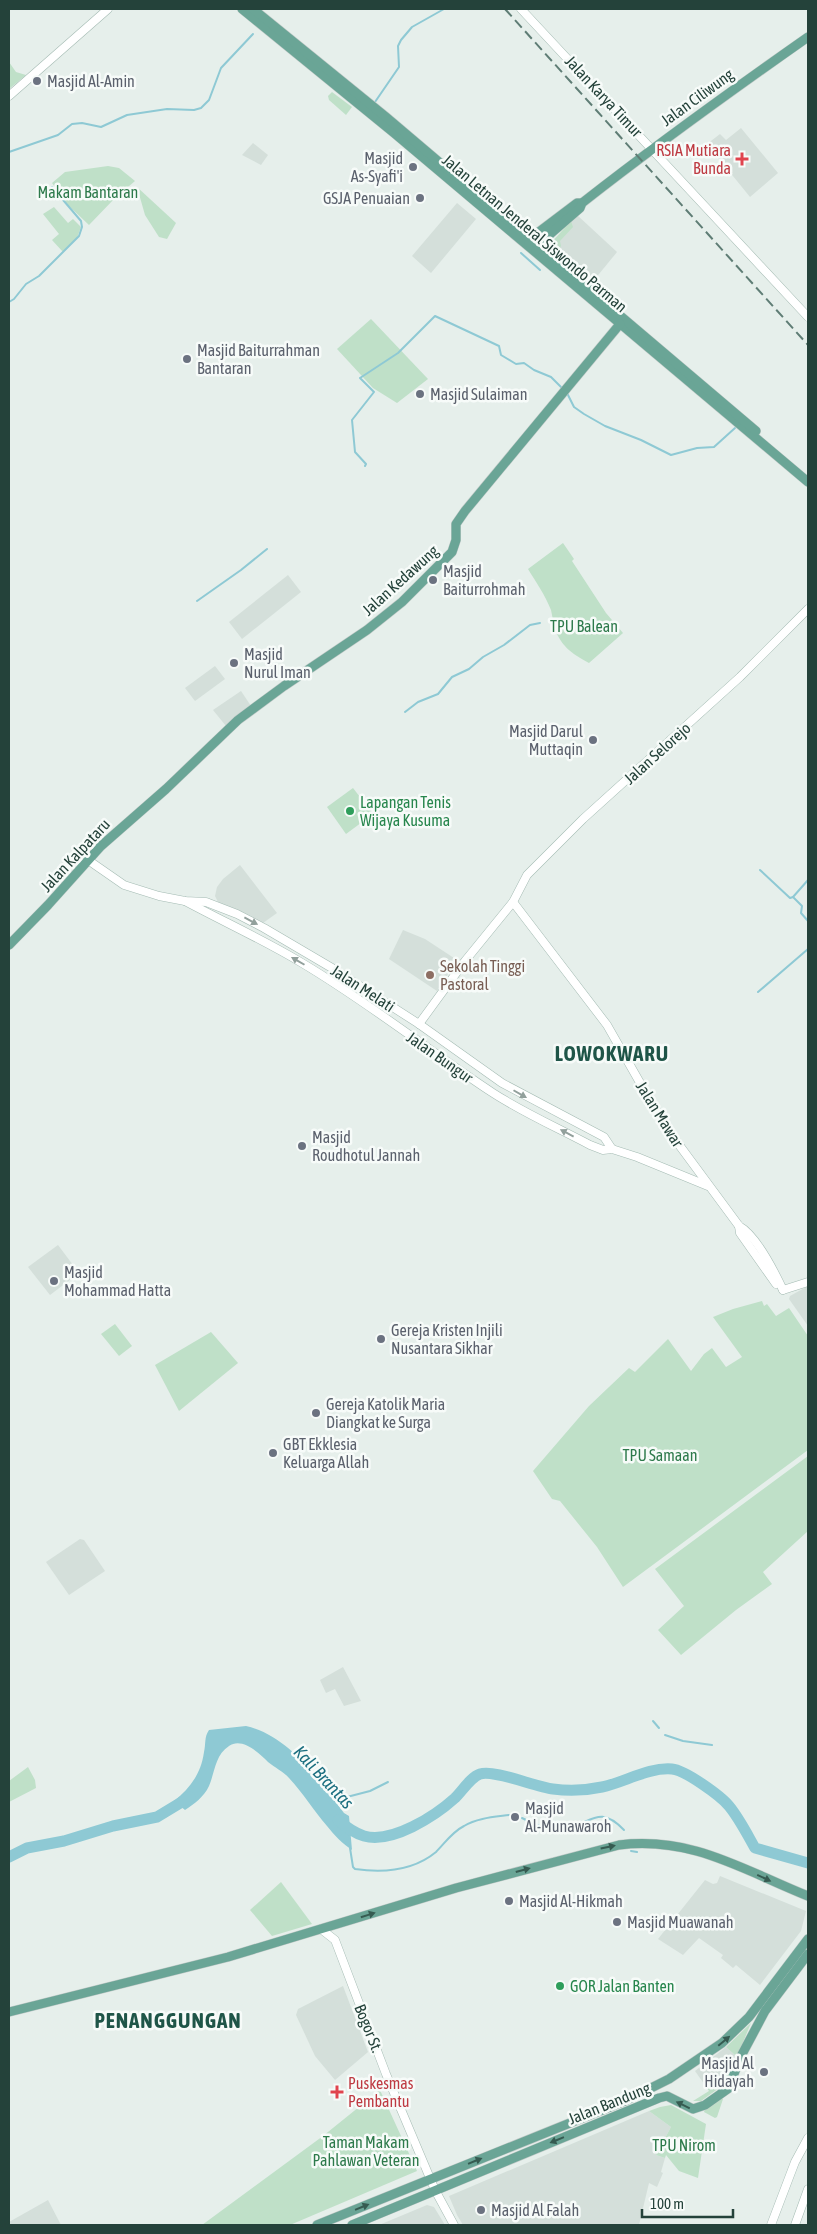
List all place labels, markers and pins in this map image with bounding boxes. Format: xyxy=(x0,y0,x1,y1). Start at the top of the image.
place label: Masjid Al-Amin xyxy=(47,72,135,91)
marker: Masjid Al-Amin xyxy=(31,75,43,87)
place label: RSIA Mutiara Bunda xyxy=(656,141,731,177)
place label: Masjid As-Syafi'i xyxy=(351,149,403,186)
marker: RSIA Mutiara Bunda xyxy=(735,152,749,166)
marker: Masjid As-Syafi'i xyxy=(407,161,419,173)
place label: GSJA Penuaian xyxy=(323,189,410,207)
marker: GSJA Penuaian xyxy=(414,192,426,204)
place label: Masjid Baiturrahman Bantaran xyxy=(197,341,320,377)
marker: Masjid Baiturrahman Bantaran xyxy=(181,353,193,365)
place label: Masjid Sulaiman xyxy=(430,385,527,404)
marker: Masjid Sulaiman xyxy=(414,388,426,400)
place label: Masjid Baiturrohmah xyxy=(443,562,525,598)
marker: Masjid Baiturrohmah xyxy=(427,574,439,586)
place label: Masjid Nurul Iman xyxy=(244,645,311,681)
marker: Masjid Nurul Iman xyxy=(228,657,240,669)
place label: Masjid Darul Muttaqin xyxy=(509,722,584,759)
marker: Masjid Darul Muttaqin xyxy=(587,734,599,746)
place label: Lapangan Tenis Wijaya Kusuma xyxy=(360,793,451,830)
marker: Lapangan Tenis Wijaya Kusuma xyxy=(344,805,356,817)
place label: Sekolah Tinggi Pastoral xyxy=(440,957,525,993)
marker: Sekolah Tinggi Pastoral xyxy=(424,969,436,981)
place label: Masjid Roudhotul Jannah xyxy=(312,1128,420,1164)
marker: Masjid Roudhotul Jannah xyxy=(296,1140,308,1152)
place label: Masjid Mohammad Hatta xyxy=(64,1263,171,1299)
marker: Masjid Mohammad Hatta xyxy=(48,1275,60,1287)
place label: Gereja Kristen Injili Nusantara Sikhar xyxy=(391,1321,503,1357)
marker: Gereja Kristen Injili Nusantara Sikhar xyxy=(375,1333,387,1345)
place label: Gereja Katolik Maria Diangkat ke Surga xyxy=(326,1395,445,1432)
marker: Gereja Katolik Maria Diangkat ke Surga xyxy=(310,1407,322,1419)
place label: GBT Ekklesia Keluarga Allah xyxy=(283,1435,369,1472)
marker: GBT Ekklesia Keluarga Allah xyxy=(267,1447,279,1459)
place label: Masjid Al-Munawaroh xyxy=(525,1799,612,1835)
marker: Masjid Al-Munawaroh xyxy=(509,1811,521,1823)
place label: Masjid Al-Hikmah xyxy=(519,1892,623,1911)
marker: Masjid Al-Hikmah xyxy=(503,1895,515,1907)
place label: Masjid Muawanah xyxy=(627,1913,734,1932)
marker: Masjid Muawanah xyxy=(611,1916,623,1928)
place label: GOR Jalan Banten xyxy=(570,1977,674,1995)
marker: GOR Jalan Banten xyxy=(554,1980,566,1992)
place label: Masjid Al Hidayah xyxy=(701,2054,755,2091)
marker: Masjid Al Hidayah xyxy=(758,2066,770,2078)
place label: Puskesmas Pembantu xyxy=(348,2074,414,2110)
marker: Puskesmas Pembantu xyxy=(330,2085,344,2099)
place label: Masjid Al Falah xyxy=(491,2201,579,2220)
marker: Masjid Al Falah xyxy=(475,2204,487,2216)

